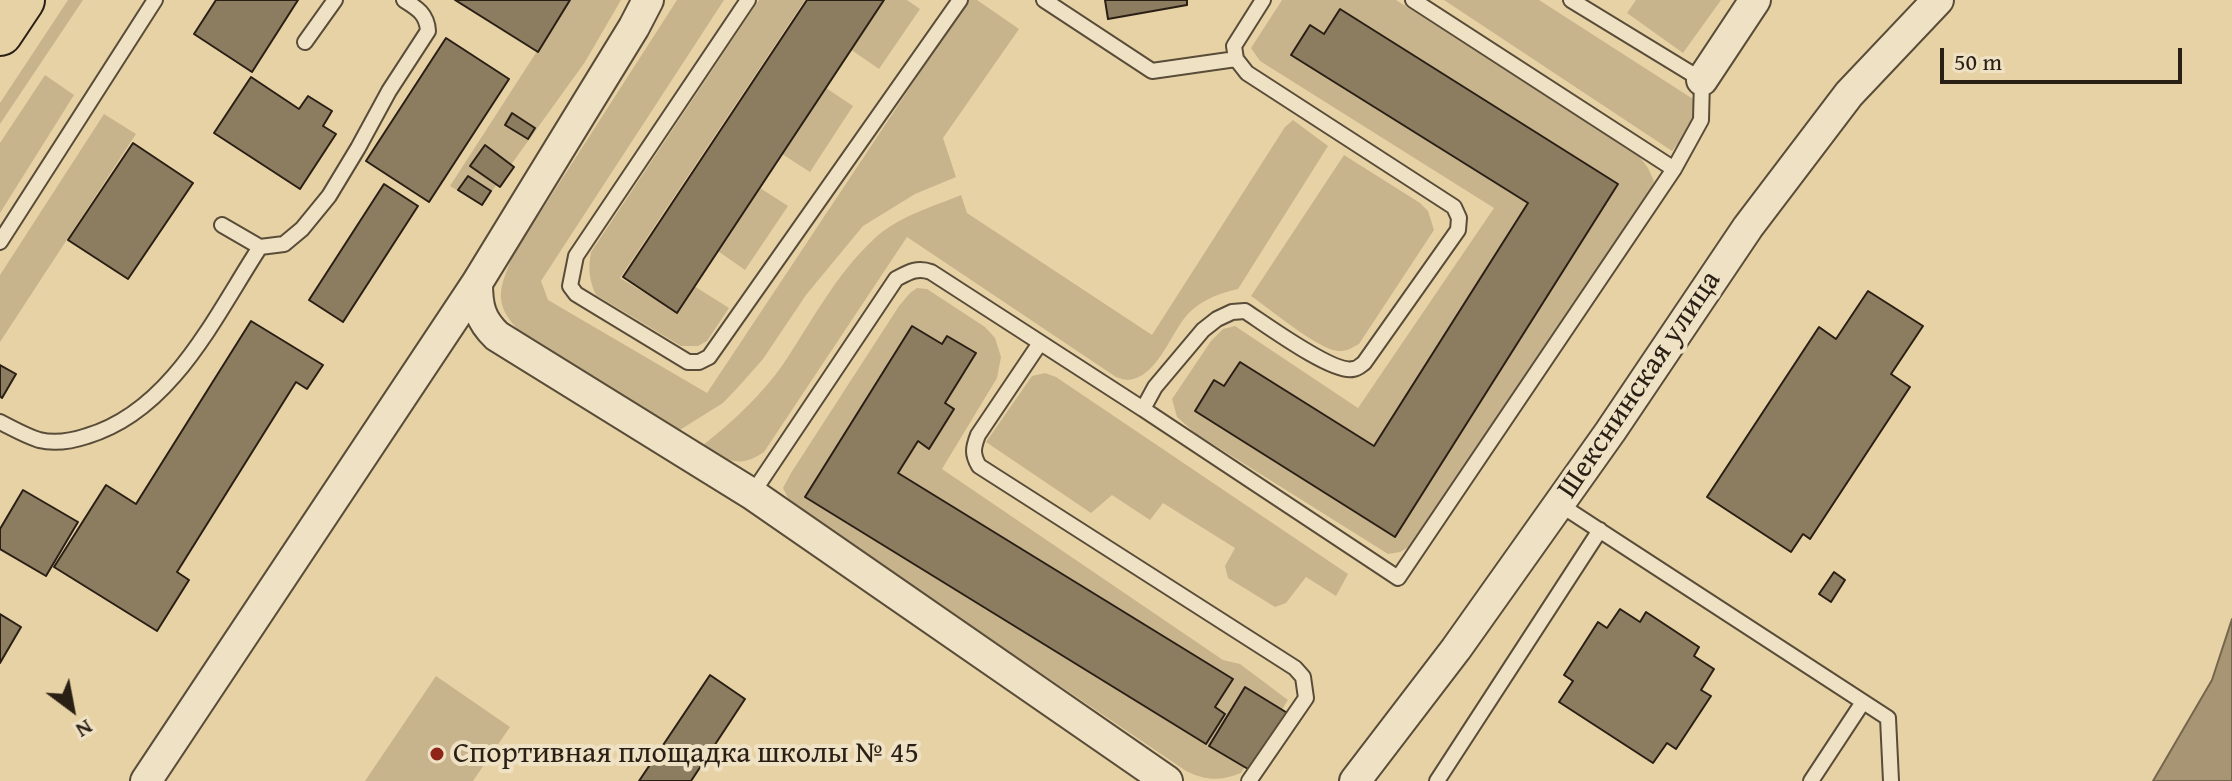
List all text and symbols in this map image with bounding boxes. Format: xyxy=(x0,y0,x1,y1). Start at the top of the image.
scale bar xyxy=(1944,32,2186,82)
text: 50 m xyxy=(1954,44,2002,79)
street label: Шекснинская улица xyxy=(1550,264,1730,506)
north arrow xyxy=(32,669,112,749)
text: N xyxy=(70,712,99,747)
place label: Спортивная площадка школы № 45 xyxy=(453,736,919,772)
marker: Спортивная площадка школы № 45 xyxy=(428,745,446,763)

